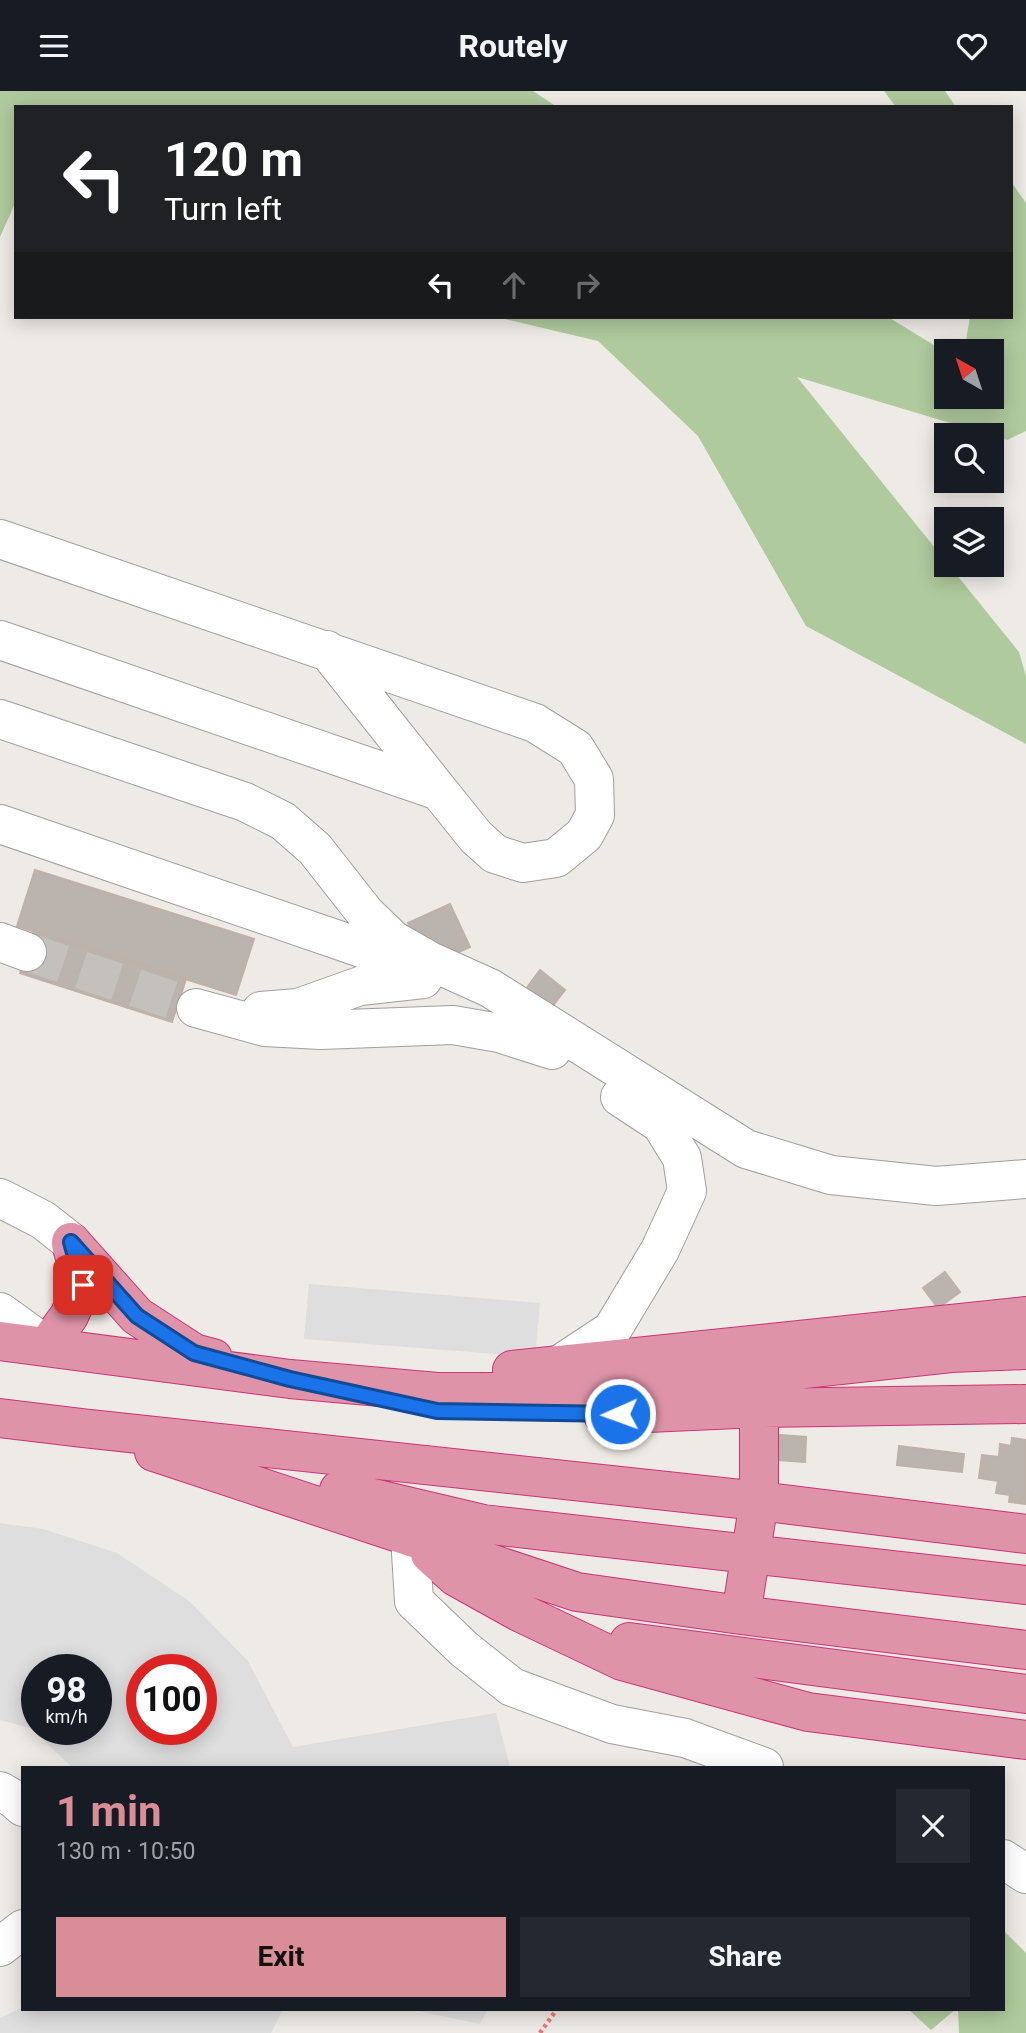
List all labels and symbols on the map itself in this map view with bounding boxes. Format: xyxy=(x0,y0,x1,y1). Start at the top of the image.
north arrow xyxy=(934,339,1004,409)
pin xyxy=(53,1255,113,1315)
position arrow xyxy=(583,1377,657,1451)
speed limit sign: 100 xyxy=(126,1654,217,1745)

